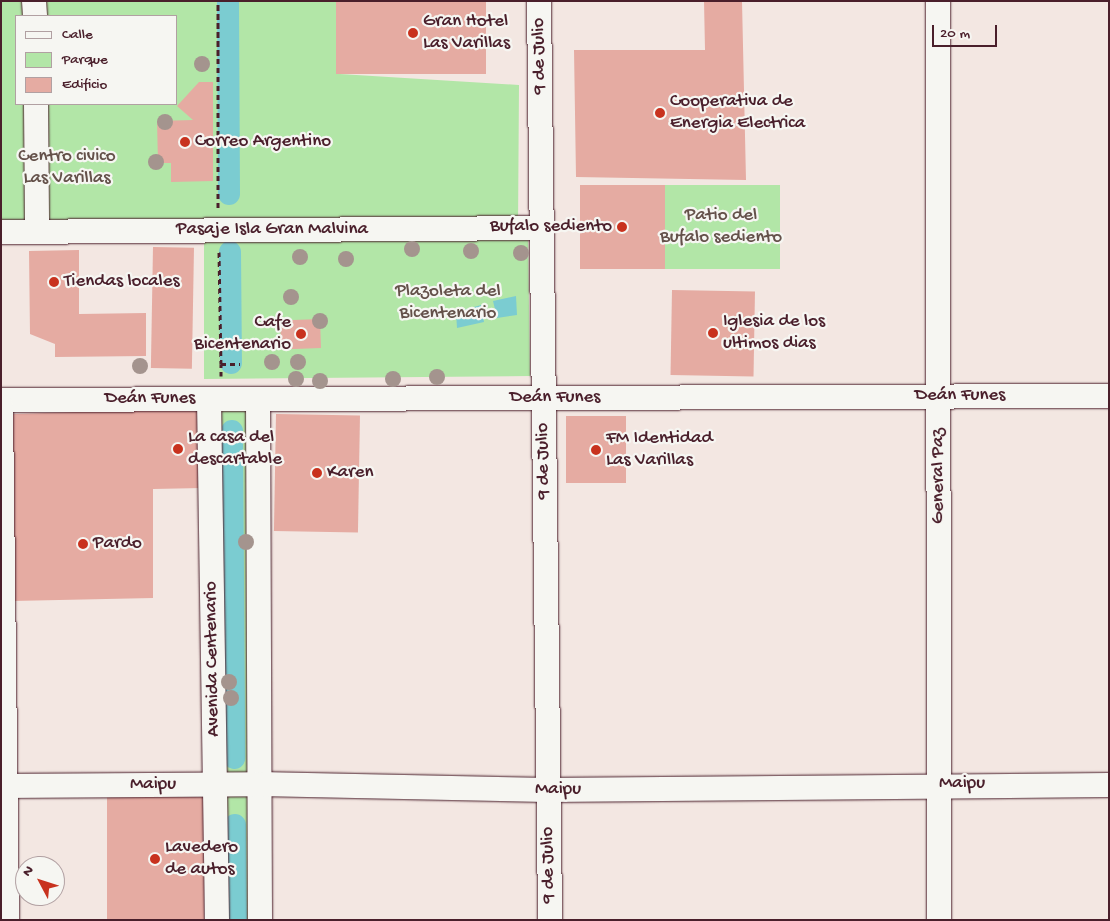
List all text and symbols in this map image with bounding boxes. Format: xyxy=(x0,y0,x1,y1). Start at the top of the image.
place label: Gran Hotel Las Varillas xyxy=(423,11,510,55)
legend xyxy=(15,15,178,105)
scale bar xyxy=(935,15,1000,47)
street label: 9 de Julio xyxy=(528,18,552,94)
text: 20 m xyxy=(940,25,970,43)
text: Calle xyxy=(62,26,93,44)
marker: Gran Hotel Las Varillas xyxy=(407,27,419,39)
text: Parque xyxy=(62,51,108,69)
text: Edificio xyxy=(62,76,107,94)
place label: Cooperativa de Energia Electrica xyxy=(670,91,805,135)
marker: Cooperativa de Energia Electrica xyxy=(654,107,666,119)
place label: Correo Argentino xyxy=(195,131,331,153)
marker: Correo Argentino xyxy=(179,136,191,148)
park label: Centro civico Las Varillas xyxy=(18,146,116,190)
park label: Patio del Bufalo sediento xyxy=(660,205,782,249)
place label: Bufalo sediento xyxy=(490,216,612,238)
street label: Pasaje Isla Gran Malvina xyxy=(176,219,368,241)
marker: Bufalo sediento xyxy=(616,221,628,233)
place label: Tiendas locales xyxy=(64,271,179,293)
marker: Tiendas locales xyxy=(48,276,60,288)
park label: Plazoleta del Bicentenario xyxy=(395,281,501,325)
place label: Iglesia de los ultimos dias xyxy=(723,311,825,355)
place label: Cafe Bicentenario xyxy=(194,312,291,356)
marker: Iglesia de los ultimos dias xyxy=(707,327,719,339)
marker: Cafe Bicentenario xyxy=(295,328,307,340)
street label: Deán Funes xyxy=(915,385,1005,407)
street label: Deán Funes xyxy=(510,387,600,409)
street label: Deán Funes xyxy=(105,388,195,410)
street label: 9 de Julio xyxy=(532,423,556,499)
place label: La casa del descartable xyxy=(188,427,282,471)
place label: FM Identidad Las Varillas xyxy=(606,428,713,472)
street label: General Paz xyxy=(928,428,950,524)
marker: La casa del descartable xyxy=(172,443,184,455)
marker: FM Identidad Las Varillas xyxy=(590,444,602,456)
place label: Karen xyxy=(327,462,374,484)
marker: Karen xyxy=(311,467,323,479)
place label: Pardo xyxy=(93,533,142,555)
marker: Pardo xyxy=(77,538,89,550)
street label: Avenida Centenario xyxy=(200,581,226,737)
street label: Maipu xyxy=(939,773,985,795)
street label: Maipu xyxy=(130,774,176,796)
street label: Maipu xyxy=(535,779,581,801)
street label: 9 de Julio xyxy=(537,827,561,903)
place label: Lavedero de autos xyxy=(165,837,238,881)
marker: Lavedero de autos xyxy=(149,853,161,865)
north arrow xyxy=(15,856,65,906)
text: N xyxy=(19,863,38,881)

